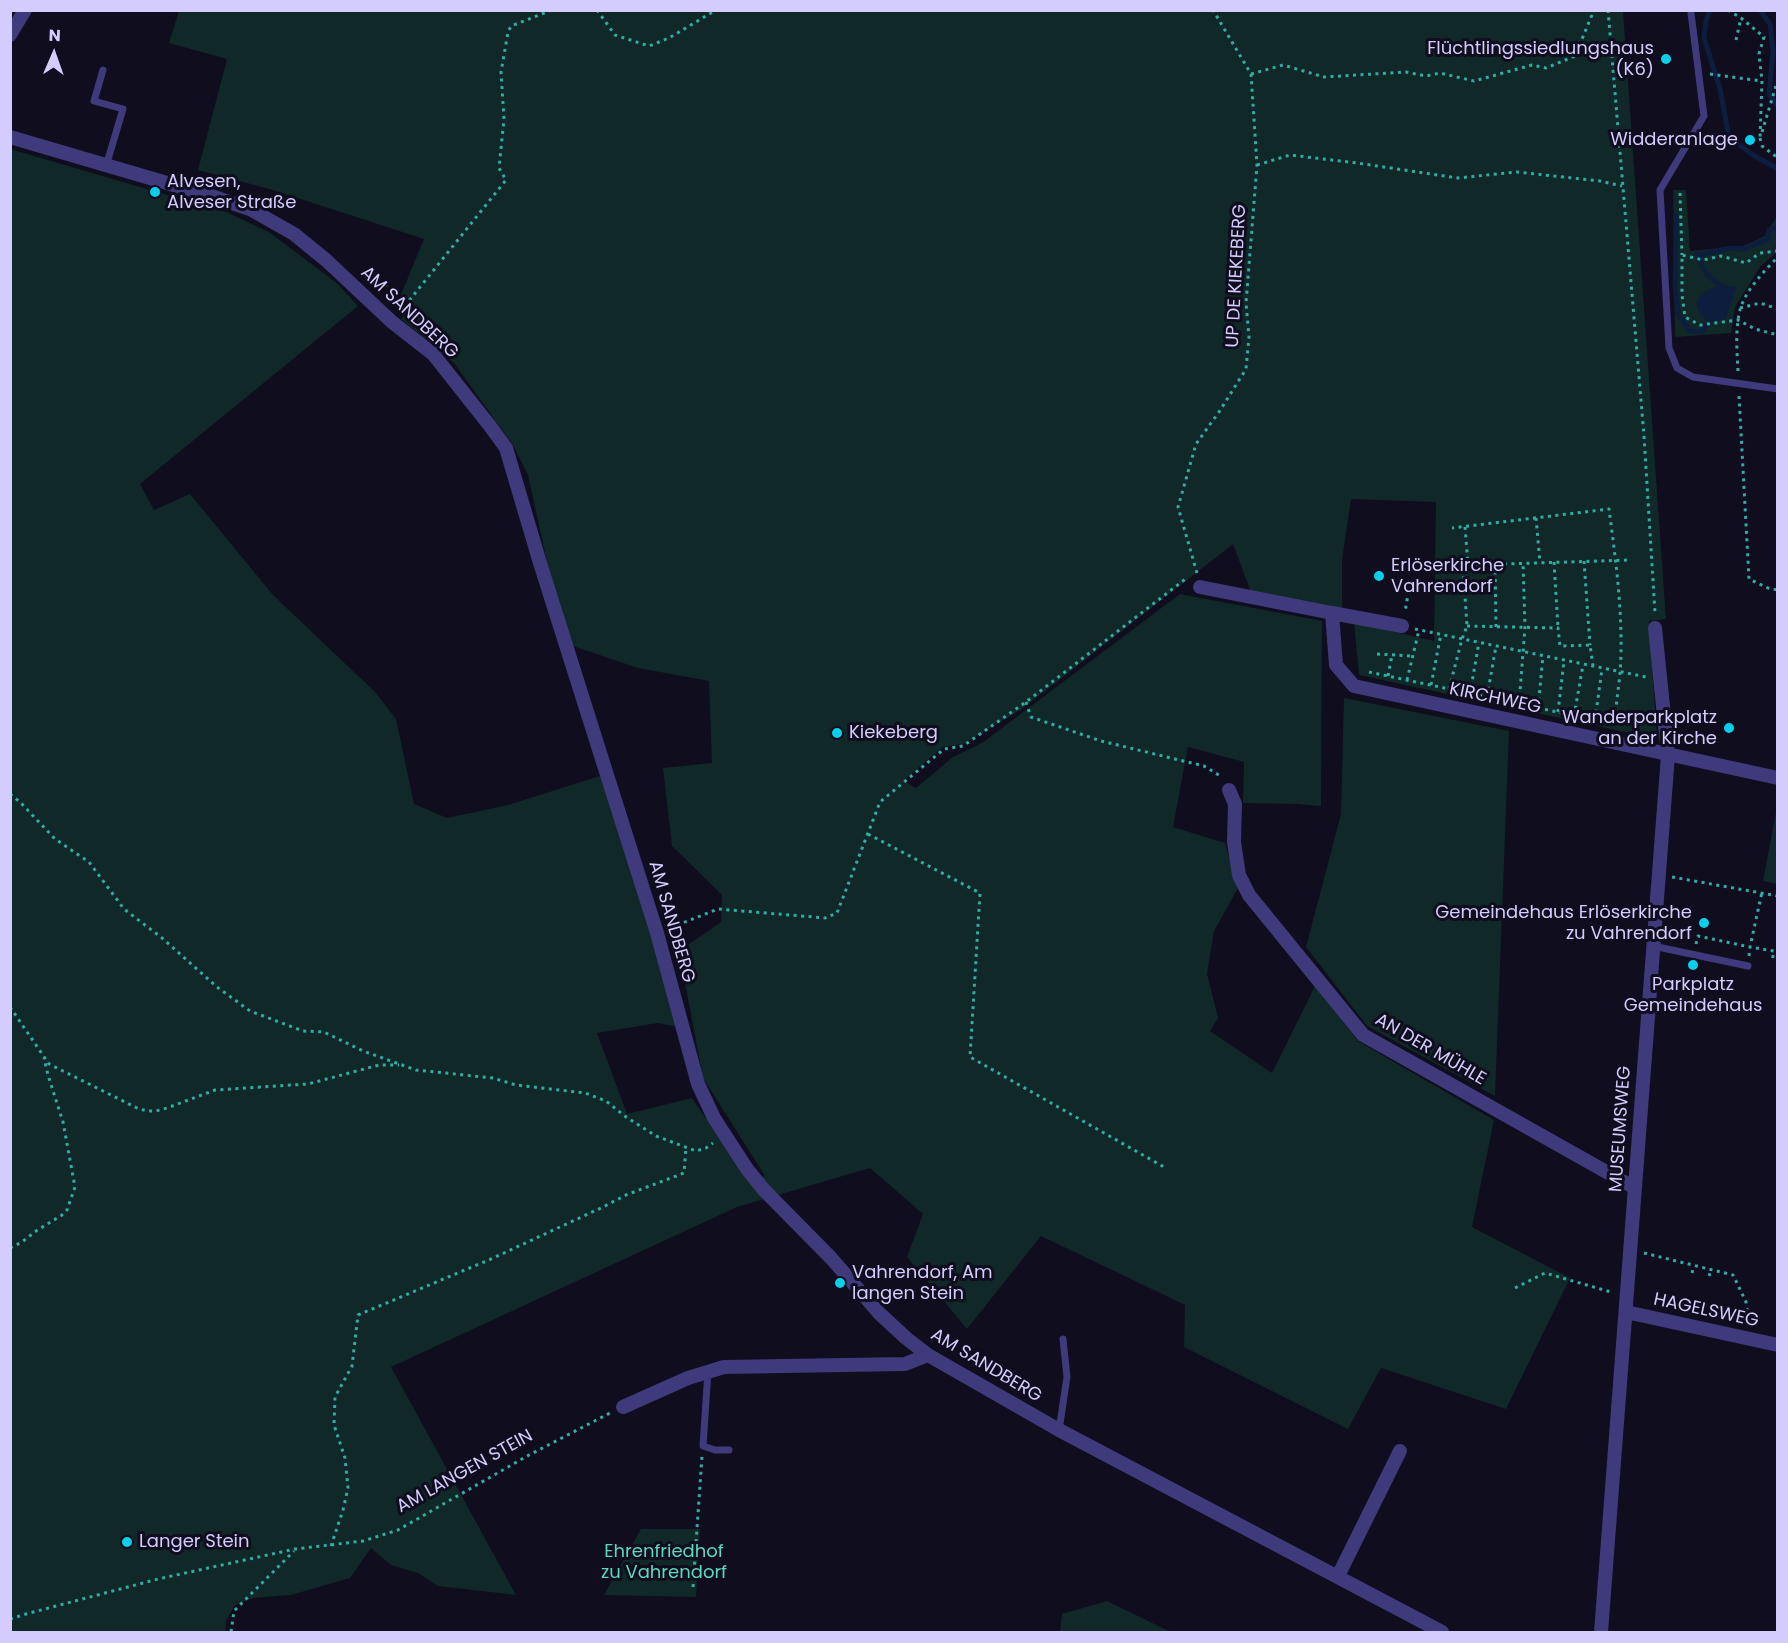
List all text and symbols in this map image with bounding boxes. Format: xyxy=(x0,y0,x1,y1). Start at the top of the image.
north arrow xyxy=(24,24,84,84)
text: N xyxy=(48,24,61,47)
place label: Flüchtlingssiedlungshaus (K6) xyxy=(1427,38,1654,80)
marker: Flüchtlingssiedlungshaus (K6) xyxy=(1659,52,1673,66)
place label: Widderanlage xyxy=(1610,129,1738,151)
marker: Widderanlage xyxy=(1743,133,1757,147)
place label: Alvesen, Alveser Straße xyxy=(167,171,296,213)
marker: Alvesen, Alveser Straße xyxy=(148,185,162,199)
street label: UP DE KIEKEBERG xyxy=(1222,204,1252,348)
street label: AM SANDBERG xyxy=(356,262,462,364)
place label: Erlöserkirche Vahrendorf xyxy=(1391,555,1504,598)
marker: Erlöserkirche Vahrendorf xyxy=(1372,569,1386,583)
street label: KIRCHWEG xyxy=(1447,679,1543,719)
place label: Wanderparkplatz an der Kirche xyxy=(1562,707,1717,750)
marker: Wanderparkplatz an der Kirche xyxy=(1722,721,1736,735)
place label: Kiekeberg xyxy=(849,722,938,744)
marker: Kiekeberg xyxy=(830,726,844,740)
street label: AM SANDBERG xyxy=(643,859,699,985)
place label: Gemeindehaus Erlöserkirche zu Vahrendorf xyxy=(1435,902,1692,944)
marker: Gemeindehaus Erlöserkirche zu Vahrendorf xyxy=(1697,916,1711,930)
marker: Parkplatz Gemeindehaus xyxy=(1686,958,1700,972)
place label: Parkplatz Gemeindehaus xyxy=(1624,974,1762,1016)
street label: AN DER MÜHLE xyxy=(1371,1010,1489,1090)
street label: MUSEUMSWEG xyxy=(1606,1065,1636,1193)
place label: Vahrendorf, Am langen Stein xyxy=(852,1262,993,1304)
marker: Vahrendorf, Am langen Stein xyxy=(833,1276,847,1290)
street label: HAGELSWEG xyxy=(1651,1289,1761,1333)
street label: AM SANDBERG xyxy=(927,1324,1045,1408)
street label: AM LANGEN STEIN xyxy=(393,1426,537,1518)
place label: Langer Stein xyxy=(139,1531,250,1553)
marker: Langer Stein xyxy=(120,1535,134,1549)
park label: Ehrenfriedhof zu Vahrendorf xyxy=(601,1541,727,1584)

